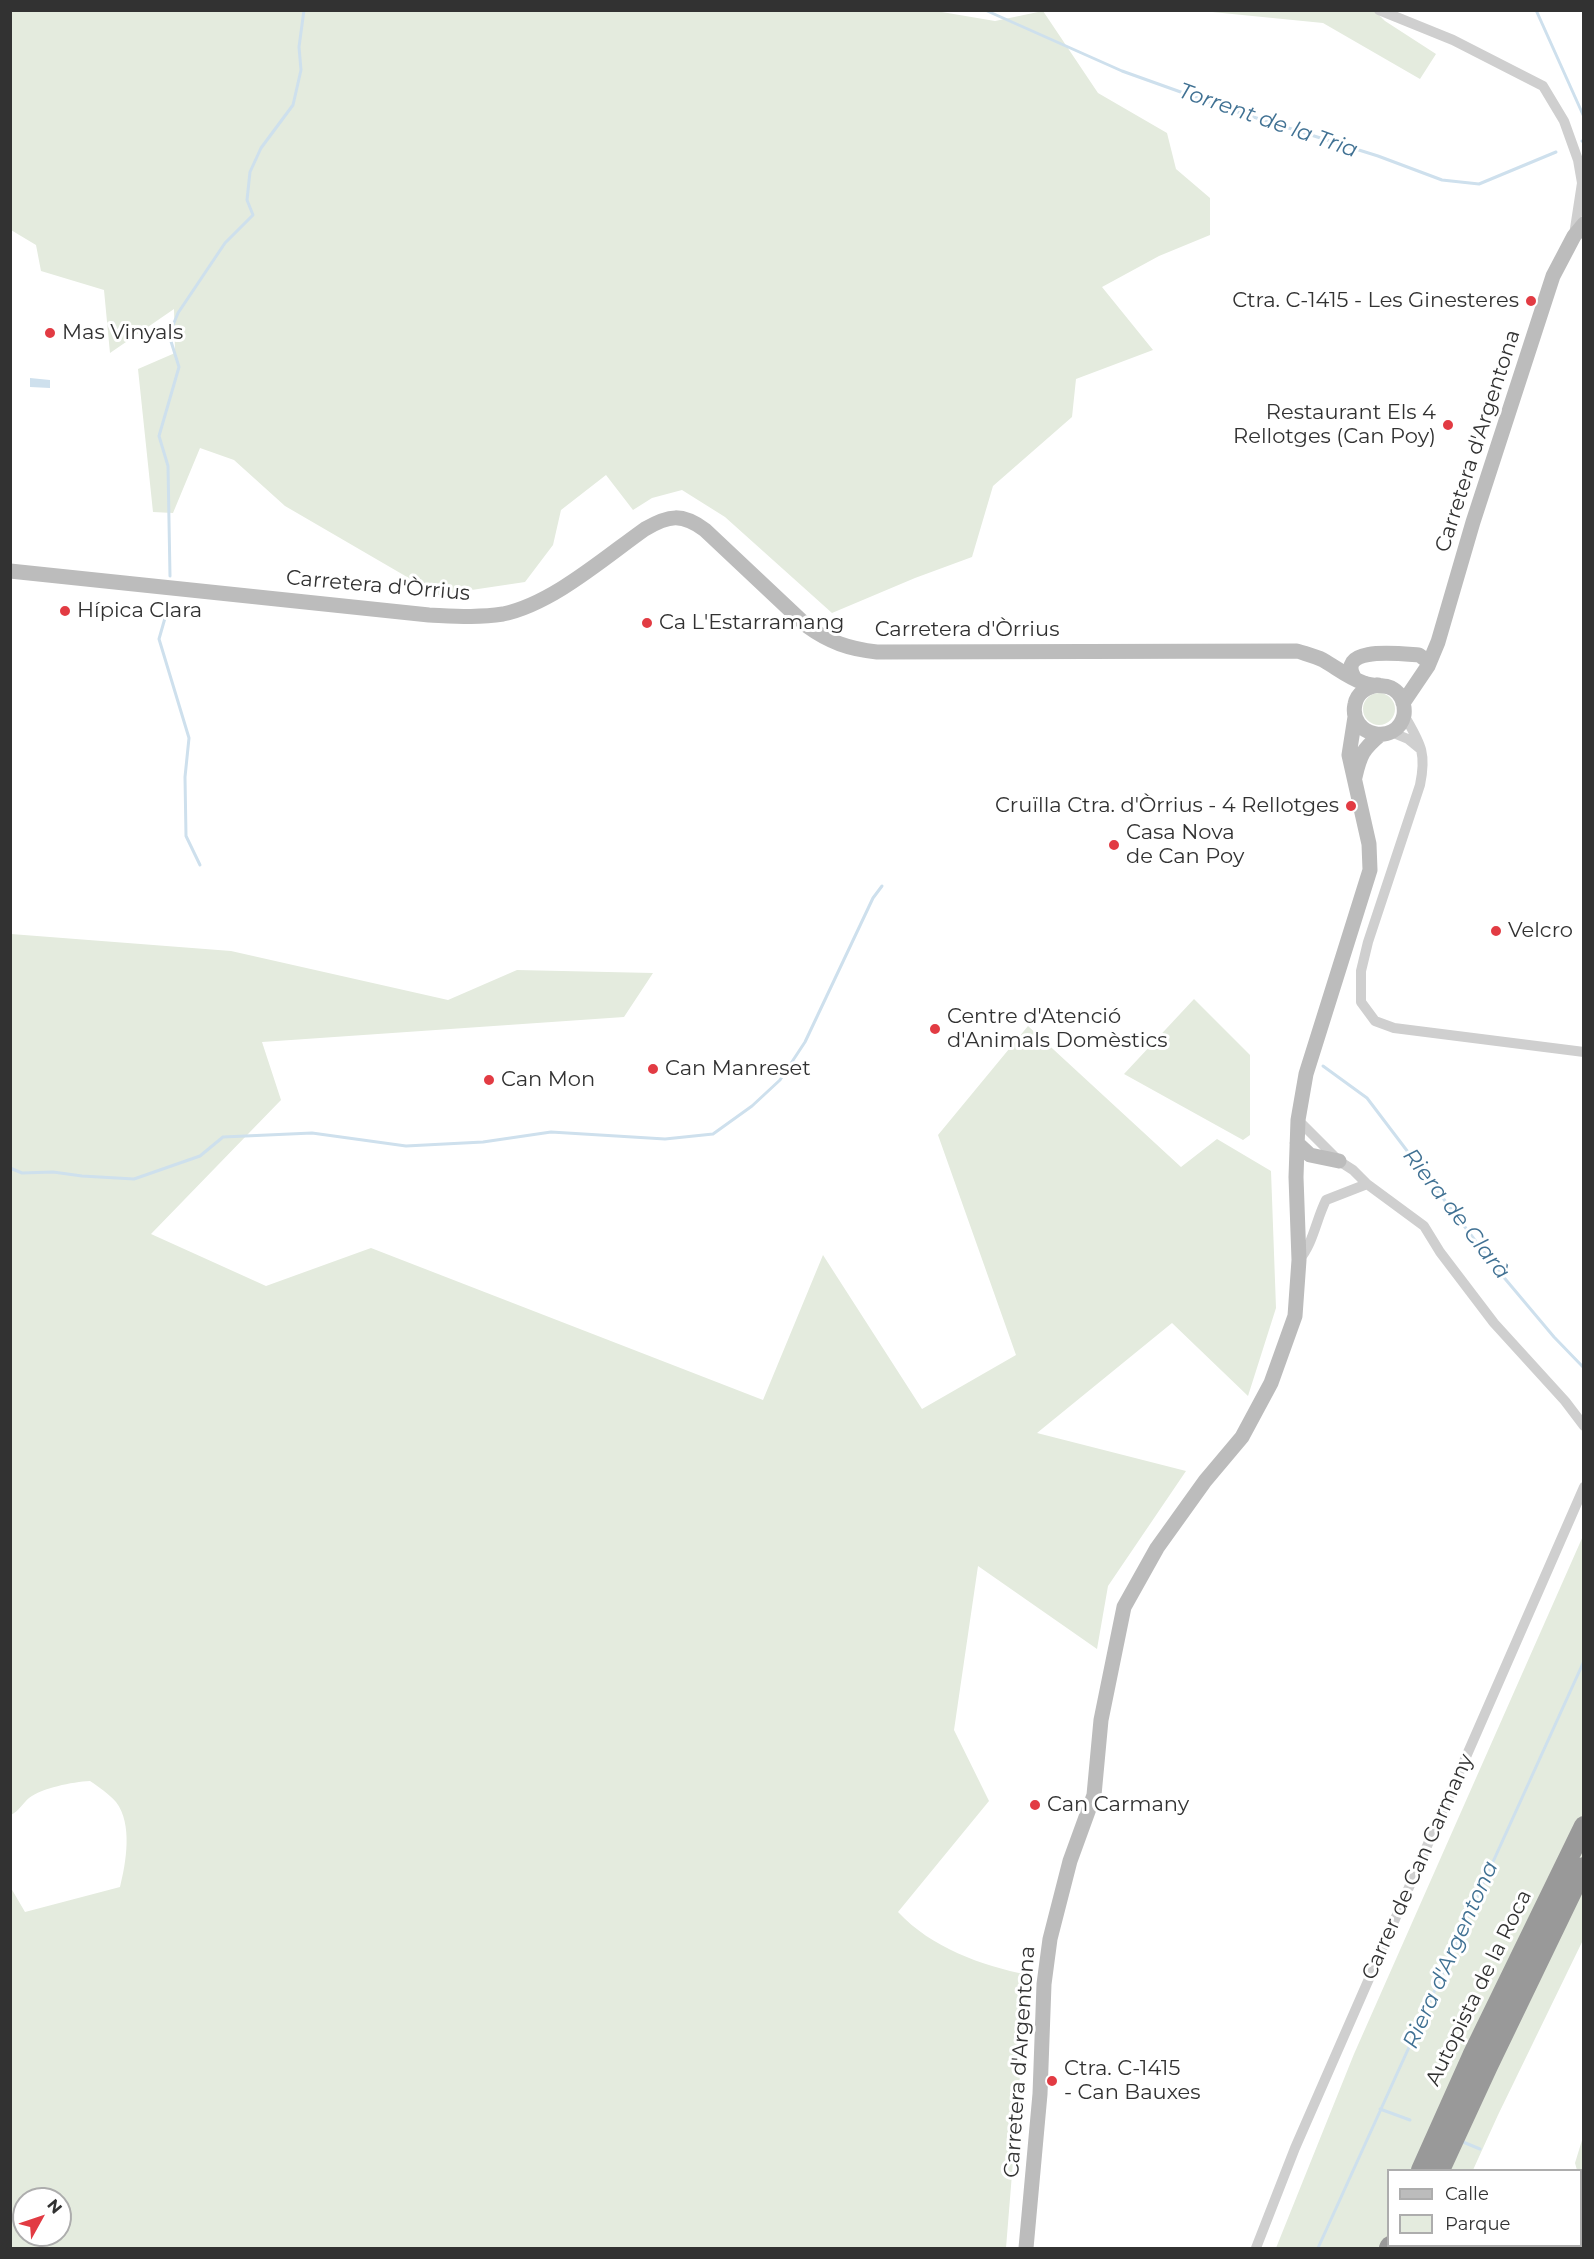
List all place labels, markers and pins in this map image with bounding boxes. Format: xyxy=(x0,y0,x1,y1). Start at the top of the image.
place label: Ctra. C-1415 - Les Ginesteres xyxy=(1232,288,1519,314)
marker: Ctra. C-1415 - Les Ginesteres xyxy=(1524,294,1538,308)
place label: Mas Vinyals xyxy=(62,320,183,346)
marker: Mas Vinyals xyxy=(43,326,57,340)
place label: Restaurant Els 4 Rellotges (Can Poy) xyxy=(1233,400,1436,450)
marker: Restaurant Els 4 Rellotges (Can Poy) xyxy=(1441,418,1455,432)
place label: Hípica Clara xyxy=(77,598,202,624)
marker: Hípica Clara xyxy=(58,604,72,618)
place label: Ca L'Estarramang xyxy=(659,610,844,636)
marker: Ca L'Estarramang xyxy=(640,616,654,630)
place label: Cruïlla Ctra. d'Òrrius - 4 Rellotges xyxy=(995,793,1339,819)
marker: Cruïlla Ctra. d'Òrrius - 4 Rellotges xyxy=(1344,799,1358,813)
place label: Casa Nova de Can Poy xyxy=(1126,820,1244,870)
marker: Casa Nova de Can Poy xyxy=(1107,838,1121,852)
place label: Velcro xyxy=(1508,918,1573,944)
marker: Velcro xyxy=(1489,924,1503,938)
place label: Centre d'Atenció d'Animals Domèstics xyxy=(947,1004,1168,1054)
marker: Centre d'Atenció d'Animals Domèstics xyxy=(928,1022,942,1036)
place label: Can Manreset xyxy=(665,1056,811,1082)
marker: Can Manreset xyxy=(646,1062,660,1076)
place label: Can Mon xyxy=(501,1067,595,1093)
marker: Can Mon xyxy=(482,1073,496,1087)
place label: Can Carmany xyxy=(1047,1792,1189,1818)
marker: Can Carmany xyxy=(1028,1798,1042,1812)
place label: Ctra. C-1415 - Can Bauxes xyxy=(1064,2056,1200,2106)
marker: Ctra. C-1415 - Can Bauxes xyxy=(1045,2074,1059,2088)

